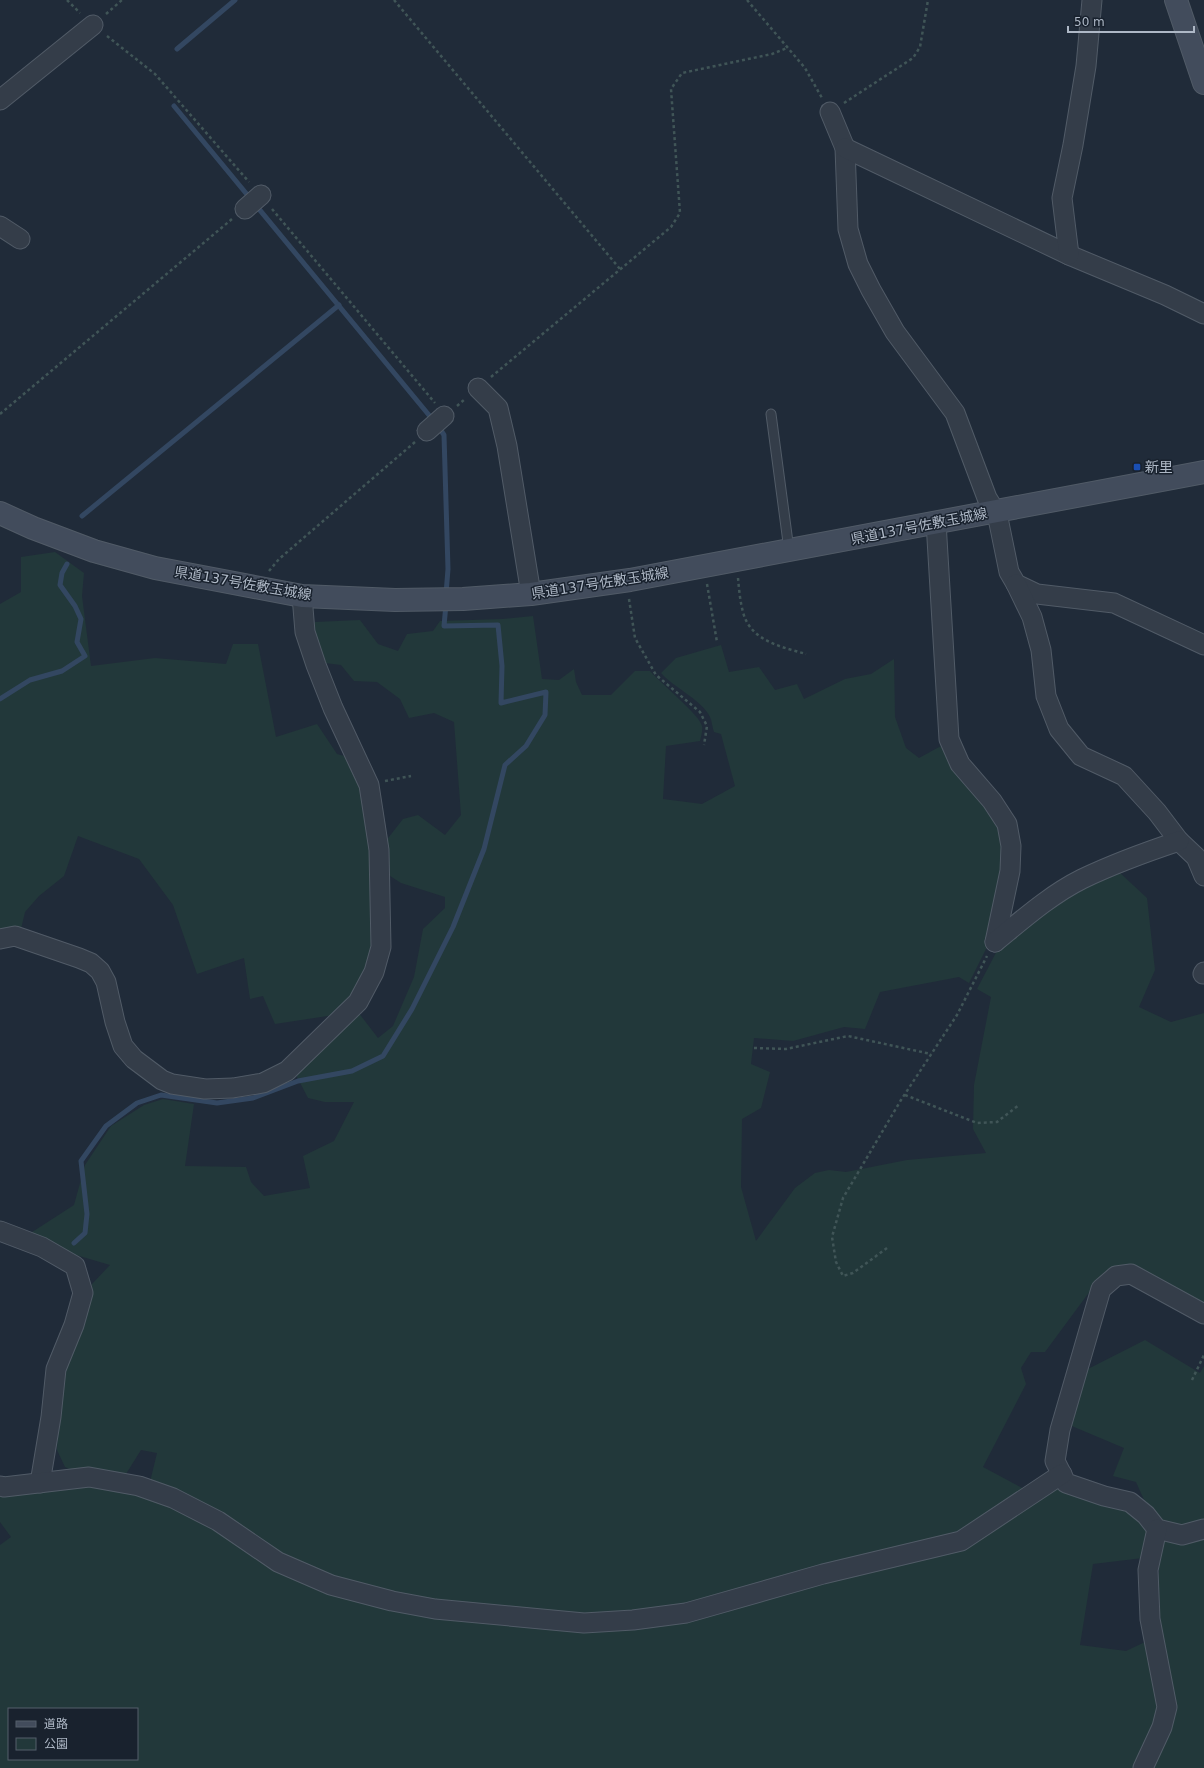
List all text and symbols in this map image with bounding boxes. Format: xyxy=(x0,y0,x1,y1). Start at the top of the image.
scale bar xyxy=(1068,8,1194,34)
text: 50 m xyxy=(1074,15,1105,29)
place label: 新里 xyxy=(1145,459,1173,475)
marker: 新里 xyxy=(1132,462,1142,472)
street label: 県道137号佐敷玉城線 xyxy=(849,505,989,547)
street label: 県道137号佐敷玉城線 xyxy=(173,563,313,603)
street label: 県道137号佐敷玉城線 xyxy=(530,564,670,602)
legend xyxy=(8,1708,138,1760)
text: 道路 xyxy=(44,1717,68,1731)
text: 公園 xyxy=(44,1737,68,1751)

